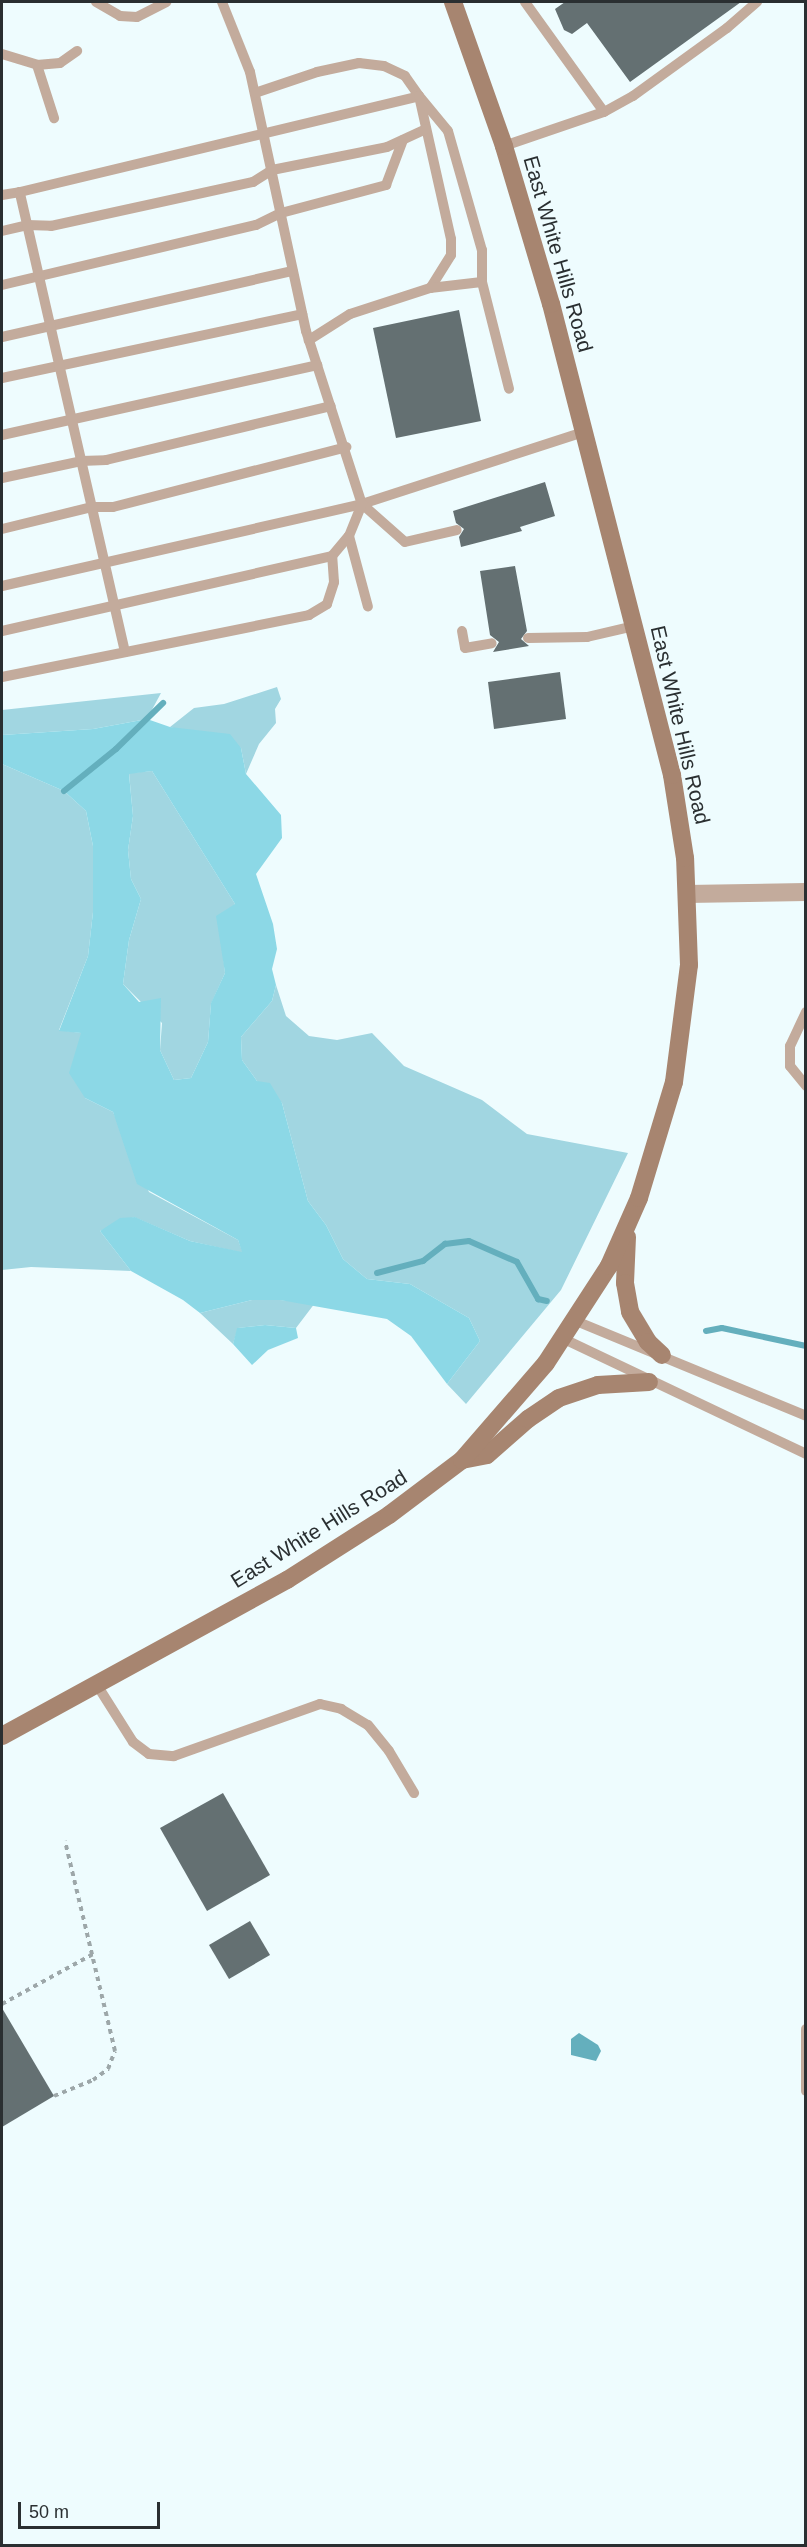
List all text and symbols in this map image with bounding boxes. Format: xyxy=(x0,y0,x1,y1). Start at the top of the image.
street label: East White Hills Road xyxy=(518,153,598,355)
street label: East White Hills Road xyxy=(645,623,715,827)
street label: East White Hills Road xyxy=(226,1465,412,1593)
scale bar xyxy=(21,2490,164,2528)
text: 50 m xyxy=(29,2502,69,2522)

